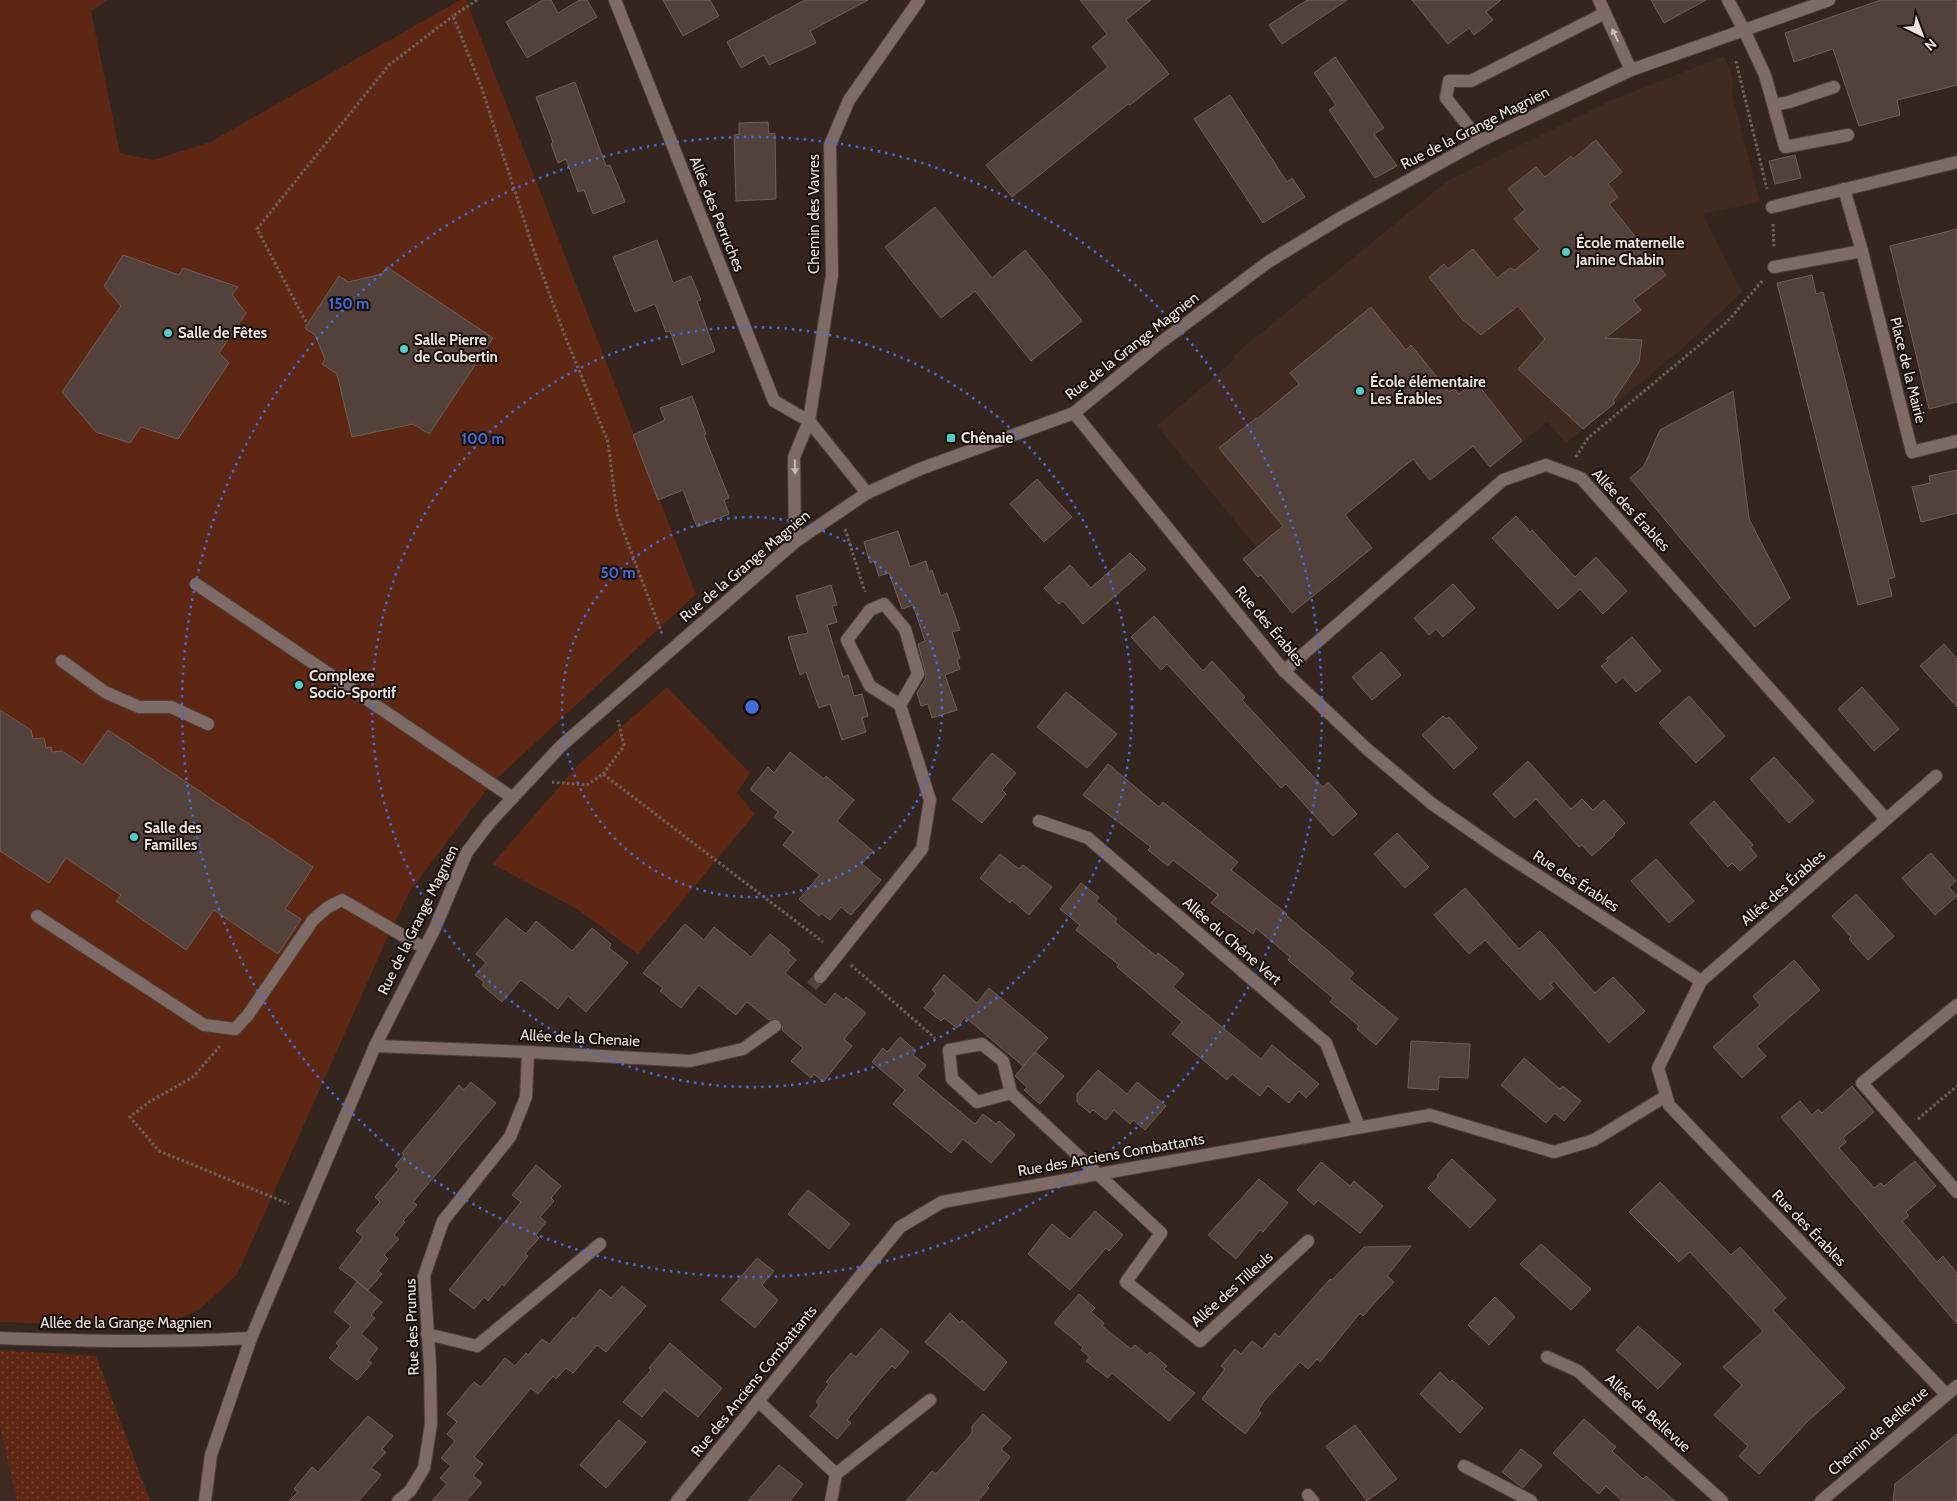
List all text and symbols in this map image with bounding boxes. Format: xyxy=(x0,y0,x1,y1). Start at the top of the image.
north arrow xyxy=(1897,10,1947,60)
one-way arrow xyxy=(1610,28,1618,42)
text: N xyxy=(1921,35,1940,55)
street label: Rue de la Grange Magnien xyxy=(1398,83,1552,173)
street label: Allée des Perruches xyxy=(686,154,748,274)
street label: Chemin des Vavres xyxy=(805,154,823,274)
place label: École maternelle Janine Chabin xyxy=(1575,233,1685,269)
marker: École maternelle Janine Chabin xyxy=(1560,246,1572,258)
street label: Rue de la Grange Magnien xyxy=(1062,288,1202,404)
text: 150 m xyxy=(329,295,369,313)
street label: Place de la Mairie xyxy=(1886,315,1930,425)
place label: Salle de Fêtes xyxy=(178,324,267,342)
marker: Salle de Fêtes xyxy=(162,327,174,339)
place label: Salle Pierre de Coubertin xyxy=(414,331,498,366)
marker: Salle Pierre de Coubertin xyxy=(398,343,410,355)
place label: École élémentaire Les Érables xyxy=(1370,372,1486,408)
marker: École élémentaire Les Érables xyxy=(1354,385,1366,397)
place label: Chênaie xyxy=(961,429,1013,447)
text: 100 m xyxy=(461,430,505,448)
marker: Chênaie xyxy=(945,432,957,444)
one-way arrow xyxy=(791,460,799,476)
street label: Allée des Érables xyxy=(1588,464,1675,555)
street label: Rue de la Grange Magnien xyxy=(676,506,814,626)
text: 50 m xyxy=(600,564,636,582)
street label: Rue des Érables xyxy=(1231,582,1309,670)
place label: Complexe Socio-Sportif xyxy=(309,667,396,702)
marker: Complexe Socio-Sportif xyxy=(293,679,305,691)
centre of rings xyxy=(743,698,761,716)
place label: Salle des Familles xyxy=(144,819,202,854)
marker: Salle des Familles xyxy=(128,831,140,843)
street label: Rue de la Grange Magnien xyxy=(374,842,462,998)
street label: Rue des Érables xyxy=(1530,846,1623,916)
street label: Allée des Érables xyxy=(1736,846,1829,930)
street label: Allée du Chêne Vert xyxy=(1179,893,1285,989)
street label: Allée de la Chenaie xyxy=(520,1026,641,1050)
street label: Rue des Anciens Combattants xyxy=(1016,1130,1206,1180)
street label: Rue des Érables xyxy=(1768,1185,1851,1270)
street label: Allée des Tilleuls xyxy=(1187,1248,1277,1330)
street label: Rue des Prunus xyxy=(401,1278,423,1376)
street label: Rue des Anciens Combattants xyxy=(687,1302,821,1460)
street label: Allée de la Grange Magnien xyxy=(40,1314,212,1332)
street label: Allée de Bellevue xyxy=(1602,1370,1695,1456)
street label: Chemin de Bellevue xyxy=(1824,1382,1932,1479)

